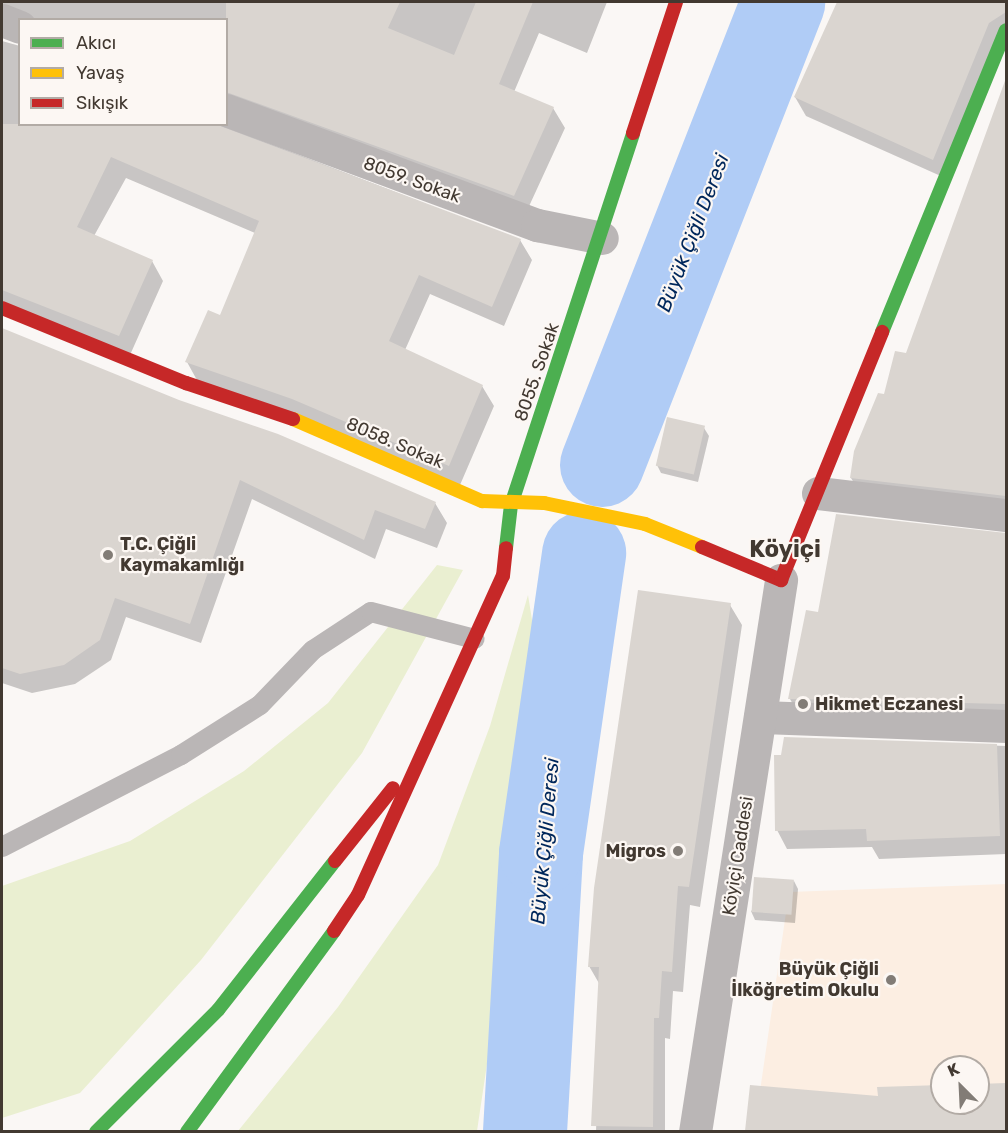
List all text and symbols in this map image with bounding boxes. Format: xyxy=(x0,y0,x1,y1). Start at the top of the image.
legend xyxy=(18,18,228,126)
text: Akıcı xyxy=(76,32,116,54)
text: Yavaş xyxy=(76,62,124,84)
text: Sıkışık xyxy=(76,92,128,114)
water label: Büyük Çiğli Deresi xyxy=(652,151,734,315)
street label: 8059. Sokak xyxy=(360,152,464,208)
street label: 8055. Sokak xyxy=(510,320,564,424)
street label: 8058. Sokak xyxy=(343,413,447,473)
place label: T.C. Çiğli Kaymakamlığı xyxy=(120,534,244,576)
district label: Köyiçi xyxy=(749,536,821,564)
marker: T.C. Çiğli Kaymakamlığı xyxy=(101,548,115,562)
place label: Hikmet Eczanesi xyxy=(815,693,963,715)
marker: Hikmet Eczanesi xyxy=(796,697,810,711)
water label: Büyük Çiğli Deresi xyxy=(526,757,564,925)
street label: Köyiçi Caddesi xyxy=(718,795,758,917)
place label: Migros xyxy=(605,840,666,862)
marker: Migros xyxy=(671,844,685,858)
place label: Büyük Çiğli İlköğretim Okulu xyxy=(731,959,879,1002)
marker: Büyük Çiğli İlköğretim Okulu xyxy=(884,973,898,987)
north arrow xyxy=(930,1055,990,1115)
text: K xyxy=(945,1059,962,1081)

